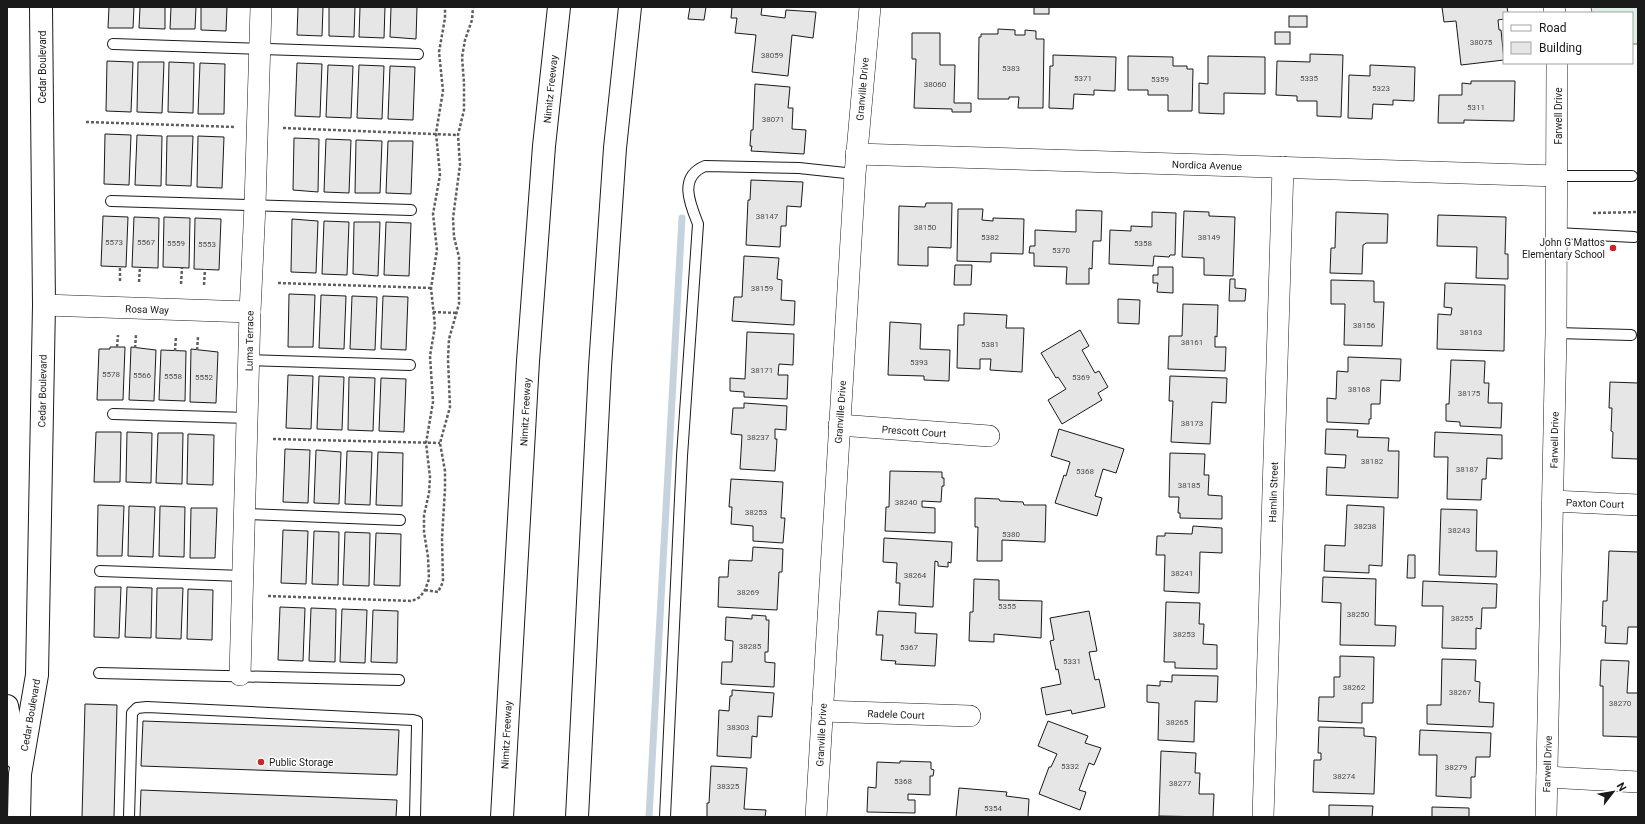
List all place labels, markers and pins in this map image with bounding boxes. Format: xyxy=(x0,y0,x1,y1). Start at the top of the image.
place label: John G Mattos Elementary School xyxy=(1522,237,1605,260)
marker: John G Mattos Elementary School xyxy=(1608,243,1618,253)
marker: Public Storage xyxy=(256,757,266,767)
place label: Public Storage xyxy=(269,757,333,768)

